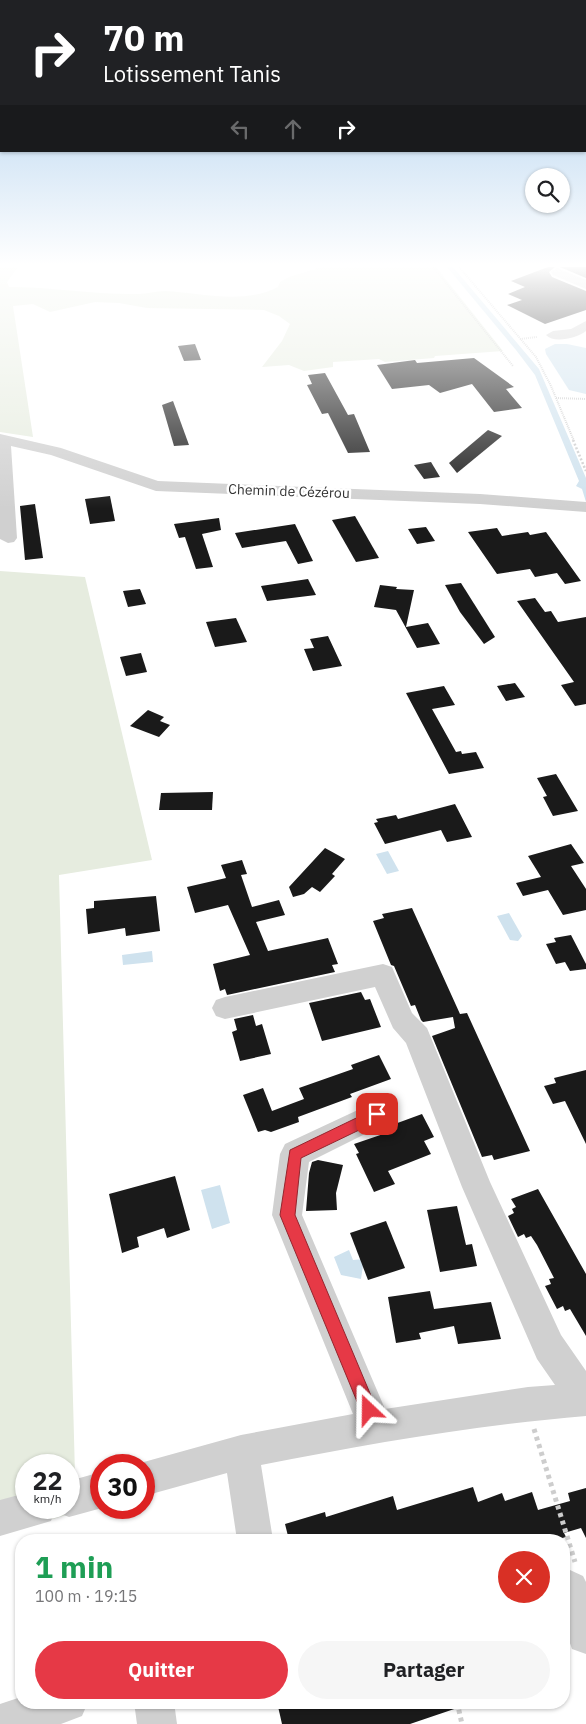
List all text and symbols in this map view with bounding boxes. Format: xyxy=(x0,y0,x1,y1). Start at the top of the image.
text: 70 m xyxy=(103,15,185,61)
icon: right xyxy=(20,20,85,85)
text: Lotissement Tanis xyxy=(103,59,281,88)
icon: left xyxy=(226,115,254,143)
icon: ahead xyxy=(279,115,307,143)
icon: right xyxy=(332,115,360,143)
map controls xyxy=(525,168,570,213)
button: search xyxy=(525,168,570,213)
street label: Chemin de Cézérou xyxy=(228,480,350,502)
pin xyxy=(356,1093,398,1135)
icon: arrive xyxy=(363,1100,391,1128)
position arrow xyxy=(342,1383,394,1435)
speed limit sign: 30 xyxy=(90,1454,155,1519)
text: 22 xyxy=(32,1464,63,1497)
text: km/h xyxy=(33,1491,62,1506)
text: 1 min xyxy=(35,1547,113,1586)
button: close xyxy=(498,1551,550,1603)
text: 100 m · 19:15 xyxy=(35,1586,137,1606)
button: Quitter xyxy=(35,1641,288,1699)
button: Partager xyxy=(298,1641,550,1699)

